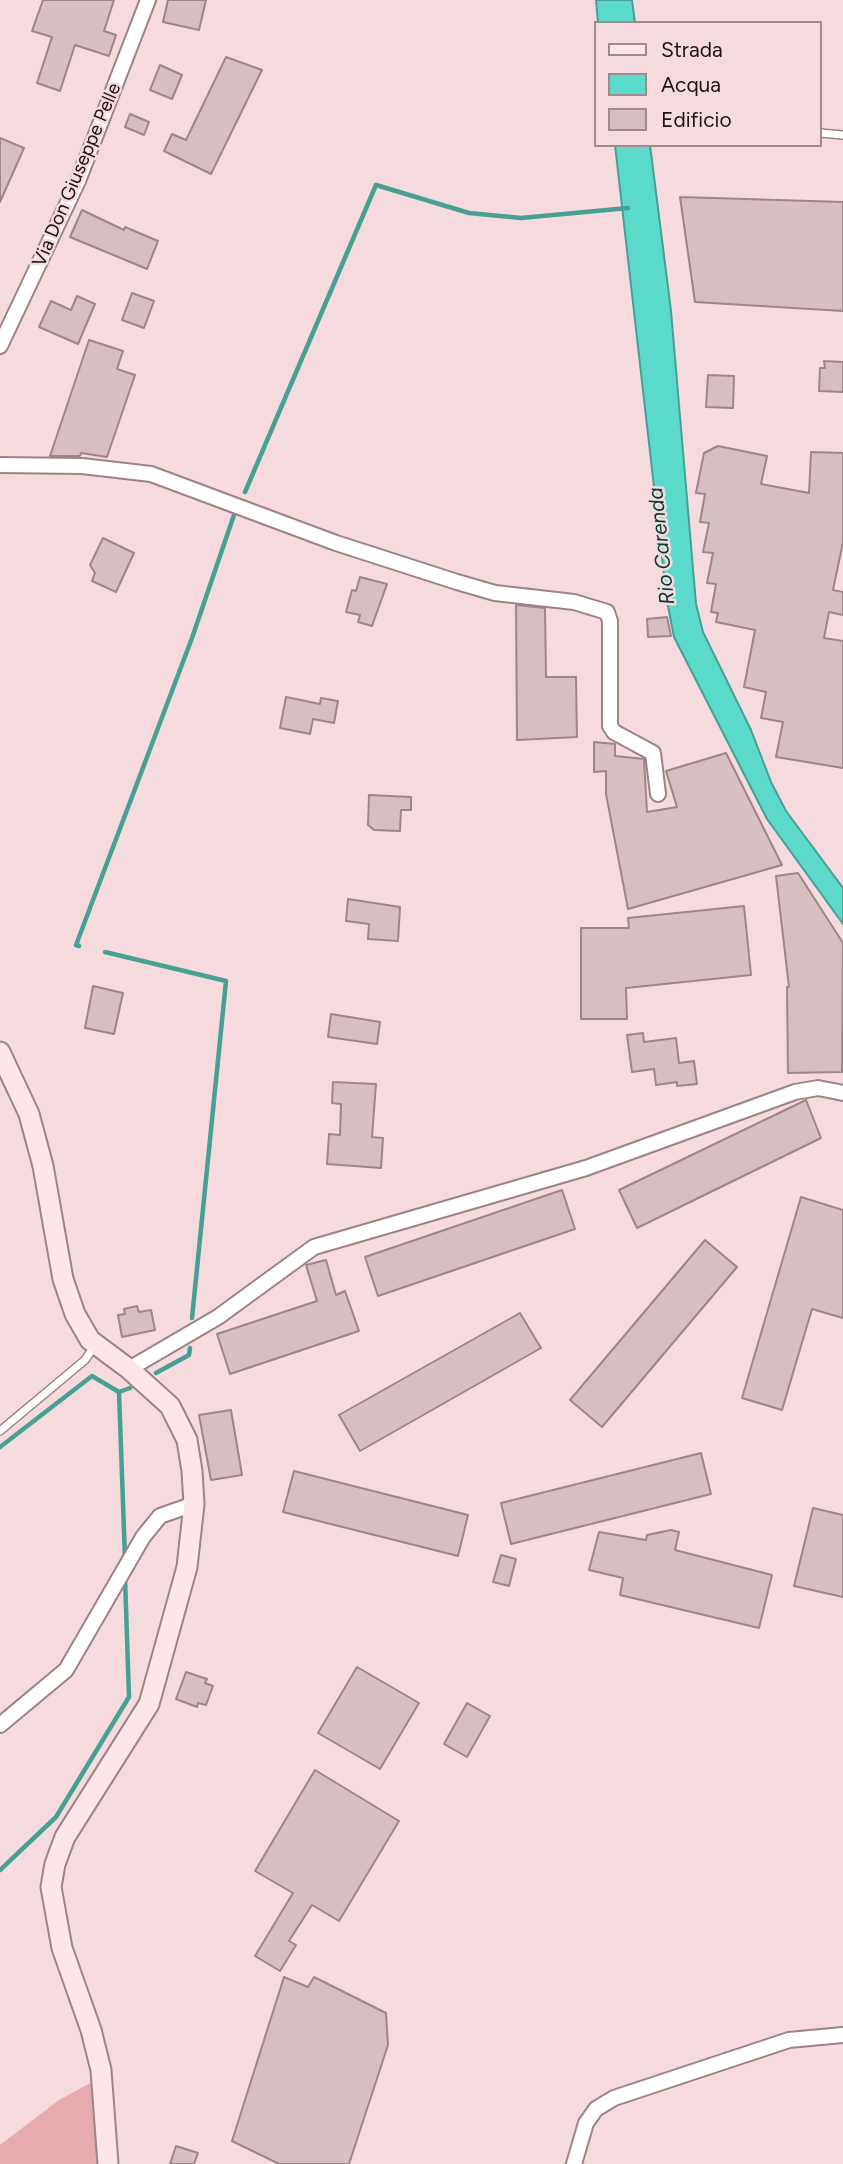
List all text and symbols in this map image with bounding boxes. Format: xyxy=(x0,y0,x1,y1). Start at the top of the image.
legend xyxy=(594,21,822,147)
text: Strada xyxy=(661,37,723,62)
text: Acqua xyxy=(661,72,721,97)
street label: Via Don Giuseppe Pelle xyxy=(28,80,126,270)
text: Edificio xyxy=(661,107,732,132)
water label: Rio Carenda xyxy=(643,486,681,606)

